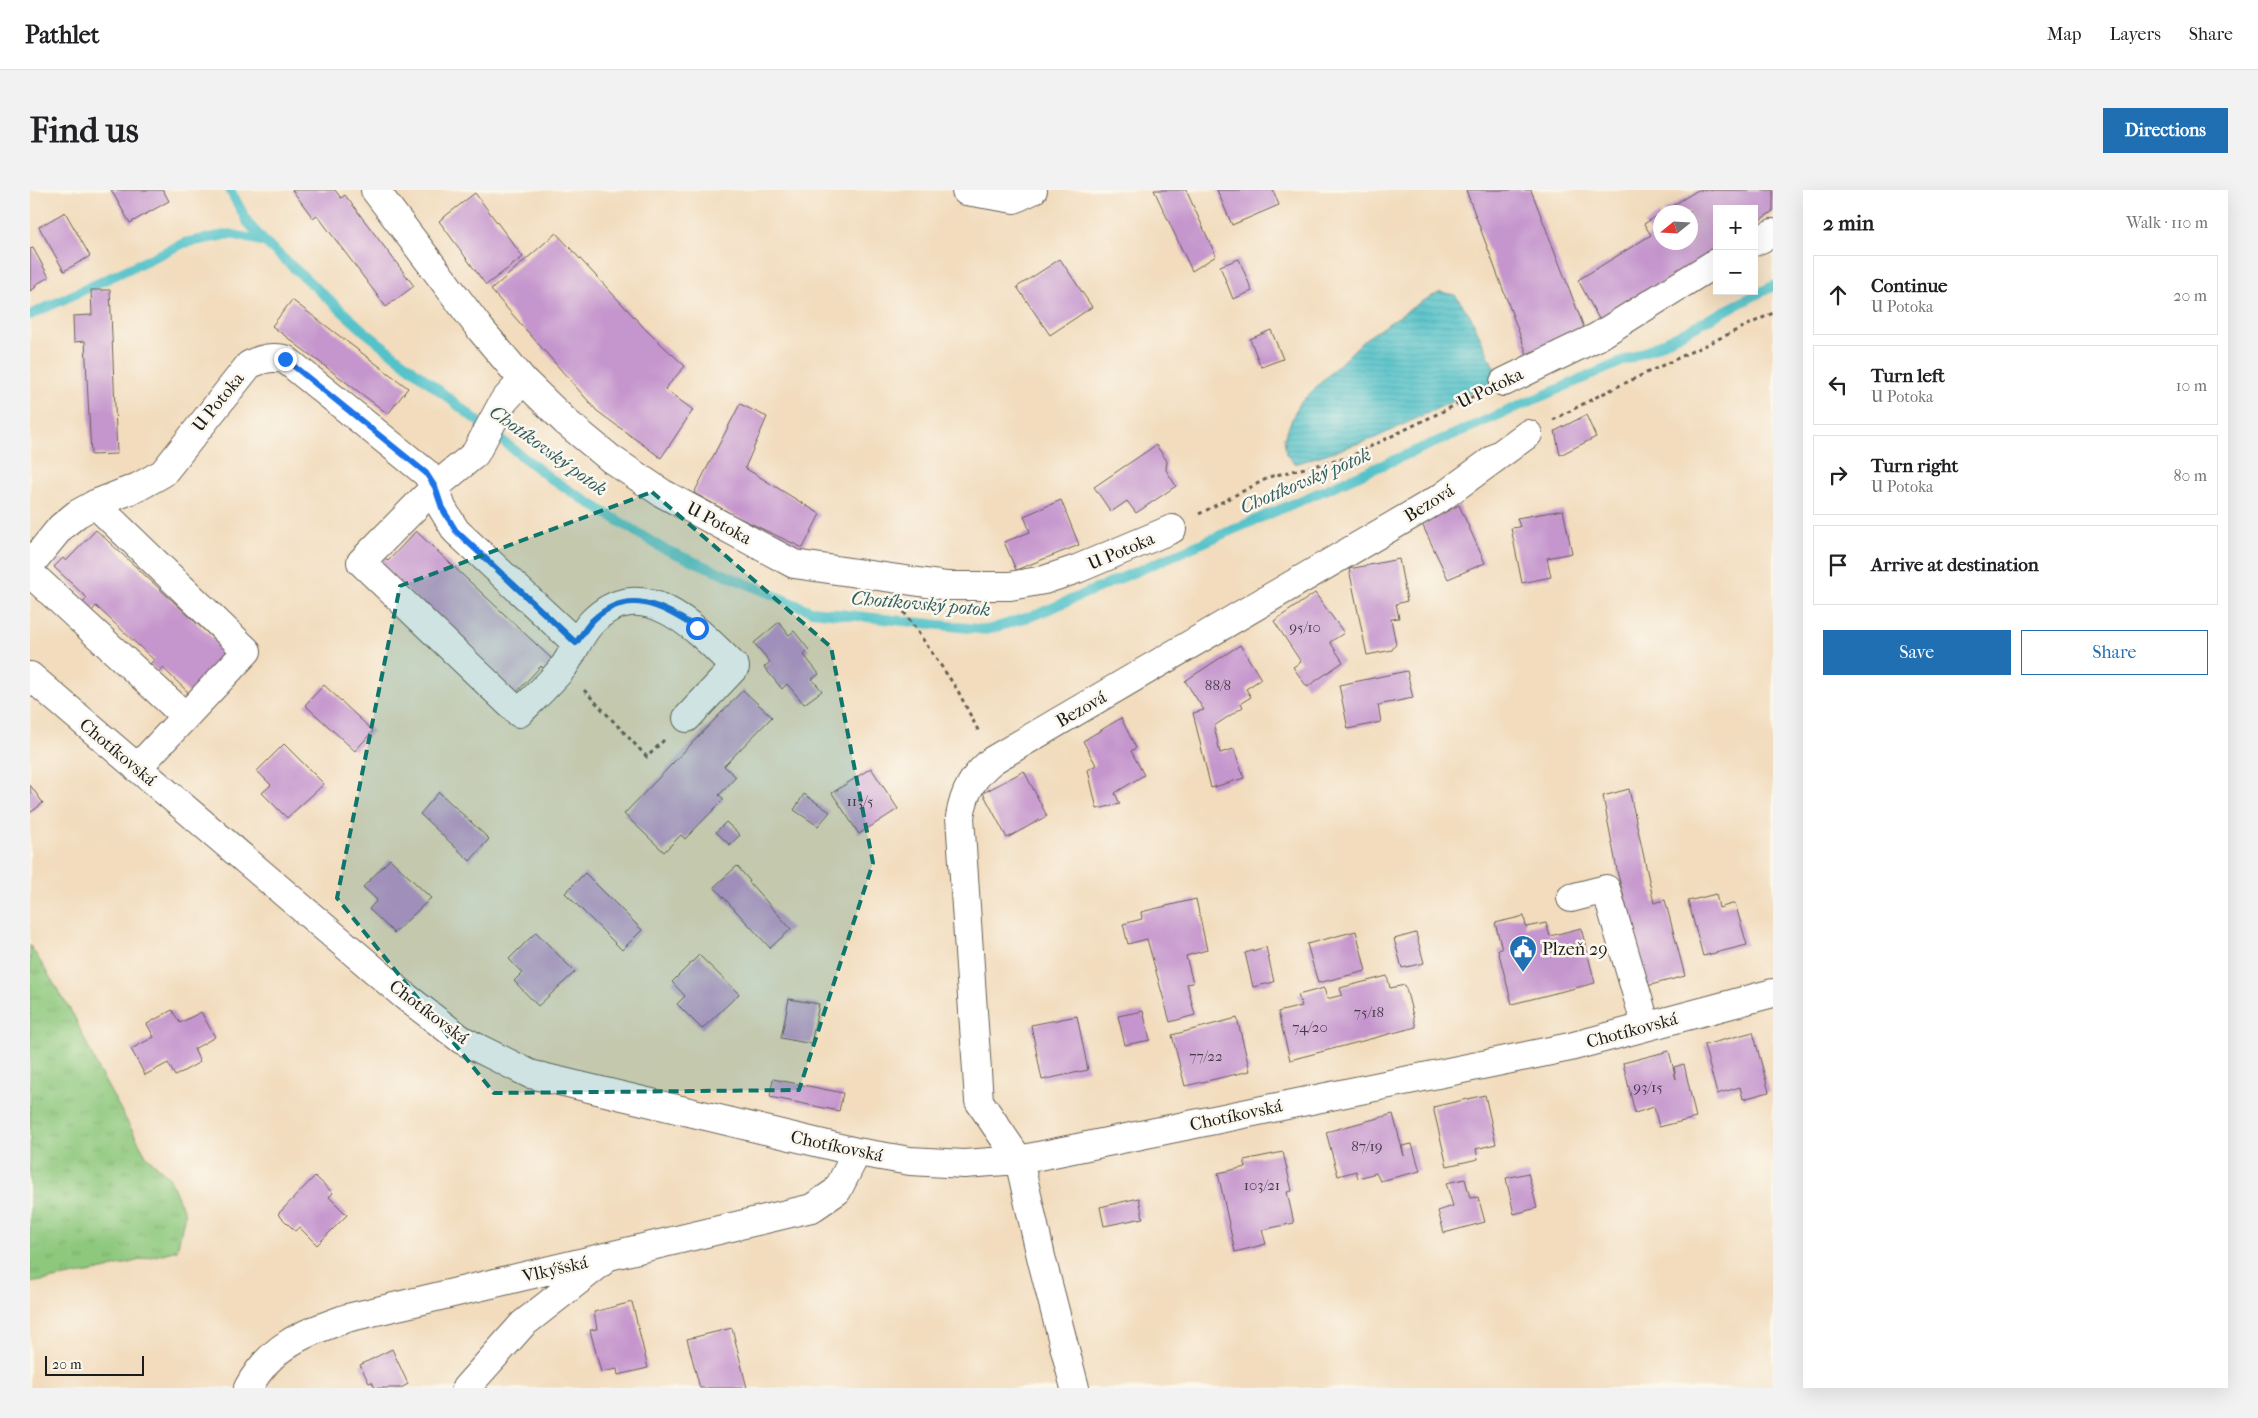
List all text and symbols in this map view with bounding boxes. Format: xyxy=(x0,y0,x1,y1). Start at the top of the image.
text: Pathlet xyxy=(25,21,99,49)
text: Map xyxy=(2047,24,2081,45)
text: Layers xyxy=(2109,24,2161,45)
text: Share xyxy=(2189,24,2233,45)
button: Directions xyxy=(2103,108,2228,153)
text: Find us xyxy=(30,110,139,151)
north arrow xyxy=(1653,205,1698,250)
map controls xyxy=(1713,205,1758,295)
button: + xyxy=(1713,205,1758,250)
text: 2 min xyxy=(1823,211,1874,235)
text: Walk · 110 m xyxy=(2126,213,2208,232)
button: − xyxy=(1713,250,1758,295)
text: Continue xyxy=(1871,275,1947,297)
icon: ahead xyxy=(1824,281,1852,309)
text: 20 m xyxy=(2173,286,2207,305)
text: U Potoka xyxy=(1871,297,1934,316)
route end xyxy=(274,348,297,371)
street label: U Potoka xyxy=(1454,363,1527,413)
text: Turn left xyxy=(1871,365,1945,387)
street label: U Potoka xyxy=(188,368,249,436)
icon: left xyxy=(1824,371,1852,399)
text: 10 m xyxy=(2176,376,2207,395)
text: U Potoka xyxy=(1871,387,1934,406)
water label: Chotíkovský potok xyxy=(485,401,611,501)
water label: Chotíkovský potok xyxy=(1237,443,1374,518)
text: Turn right xyxy=(1871,455,1958,477)
icon: right xyxy=(1824,461,1852,489)
text: 80 m xyxy=(2173,466,2207,485)
text: U Potoka xyxy=(1871,477,1934,496)
street label: Bezová xyxy=(1401,480,1459,527)
street label: U Potoka xyxy=(683,498,755,550)
street label: U Potoka xyxy=(1085,528,1158,575)
icon: arrive xyxy=(1824,551,1852,579)
text: Arrive at destination xyxy=(1871,554,2039,576)
water label: Chotíkovský potok xyxy=(850,587,992,621)
route start xyxy=(686,617,709,640)
house number: 95/10 xyxy=(1289,618,1321,636)
button: Save xyxy=(1823,630,2011,675)
button: Share xyxy=(2021,630,2208,675)
house number: 88/8 xyxy=(1205,676,1231,694)
street label: Bezová xyxy=(1052,686,1111,732)
street label: Chotíkovská xyxy=(75,714,161,791)
house number: 113/5 xyxy=(847,792,874,810)
public building icon: Plzeň 29 xyxy=(1508,934,1538,973)
place label: Plzeň 29 xyxy=(1542,939,1608,960)
street label: Chotíkovská xyxy=(385,976,473,1049)
house number: 75/18 xyxy=(1354,1003,1384,1021)
street label: Chotíkovská xyxy=(1584,1008,1681,1053)
house number: 74/20 xyxy=(1292,1018,1328,1036)
house number: 77/22 xyxy=(1189,1047,1223,1065)
house number: 93/15 xyxy=(1633,1078,1663,1096)
street label: Chotíkovská xyxy=(1188,1095,1285,1136)
street label: Chotíkovská xyxy=(789,1126,886,1167)
house number: 87/19 xyxy=(1351,1137,1383,1155)
house number: 103/21 xyxy=(1244,1176,1280,1194)
street label: Vlkýšská xyxy=(519,1252,591,1287)
scale bar xyxy=(45,1353,144,1376)
text: 20 m xyxy=(52,1356,82,1373)

